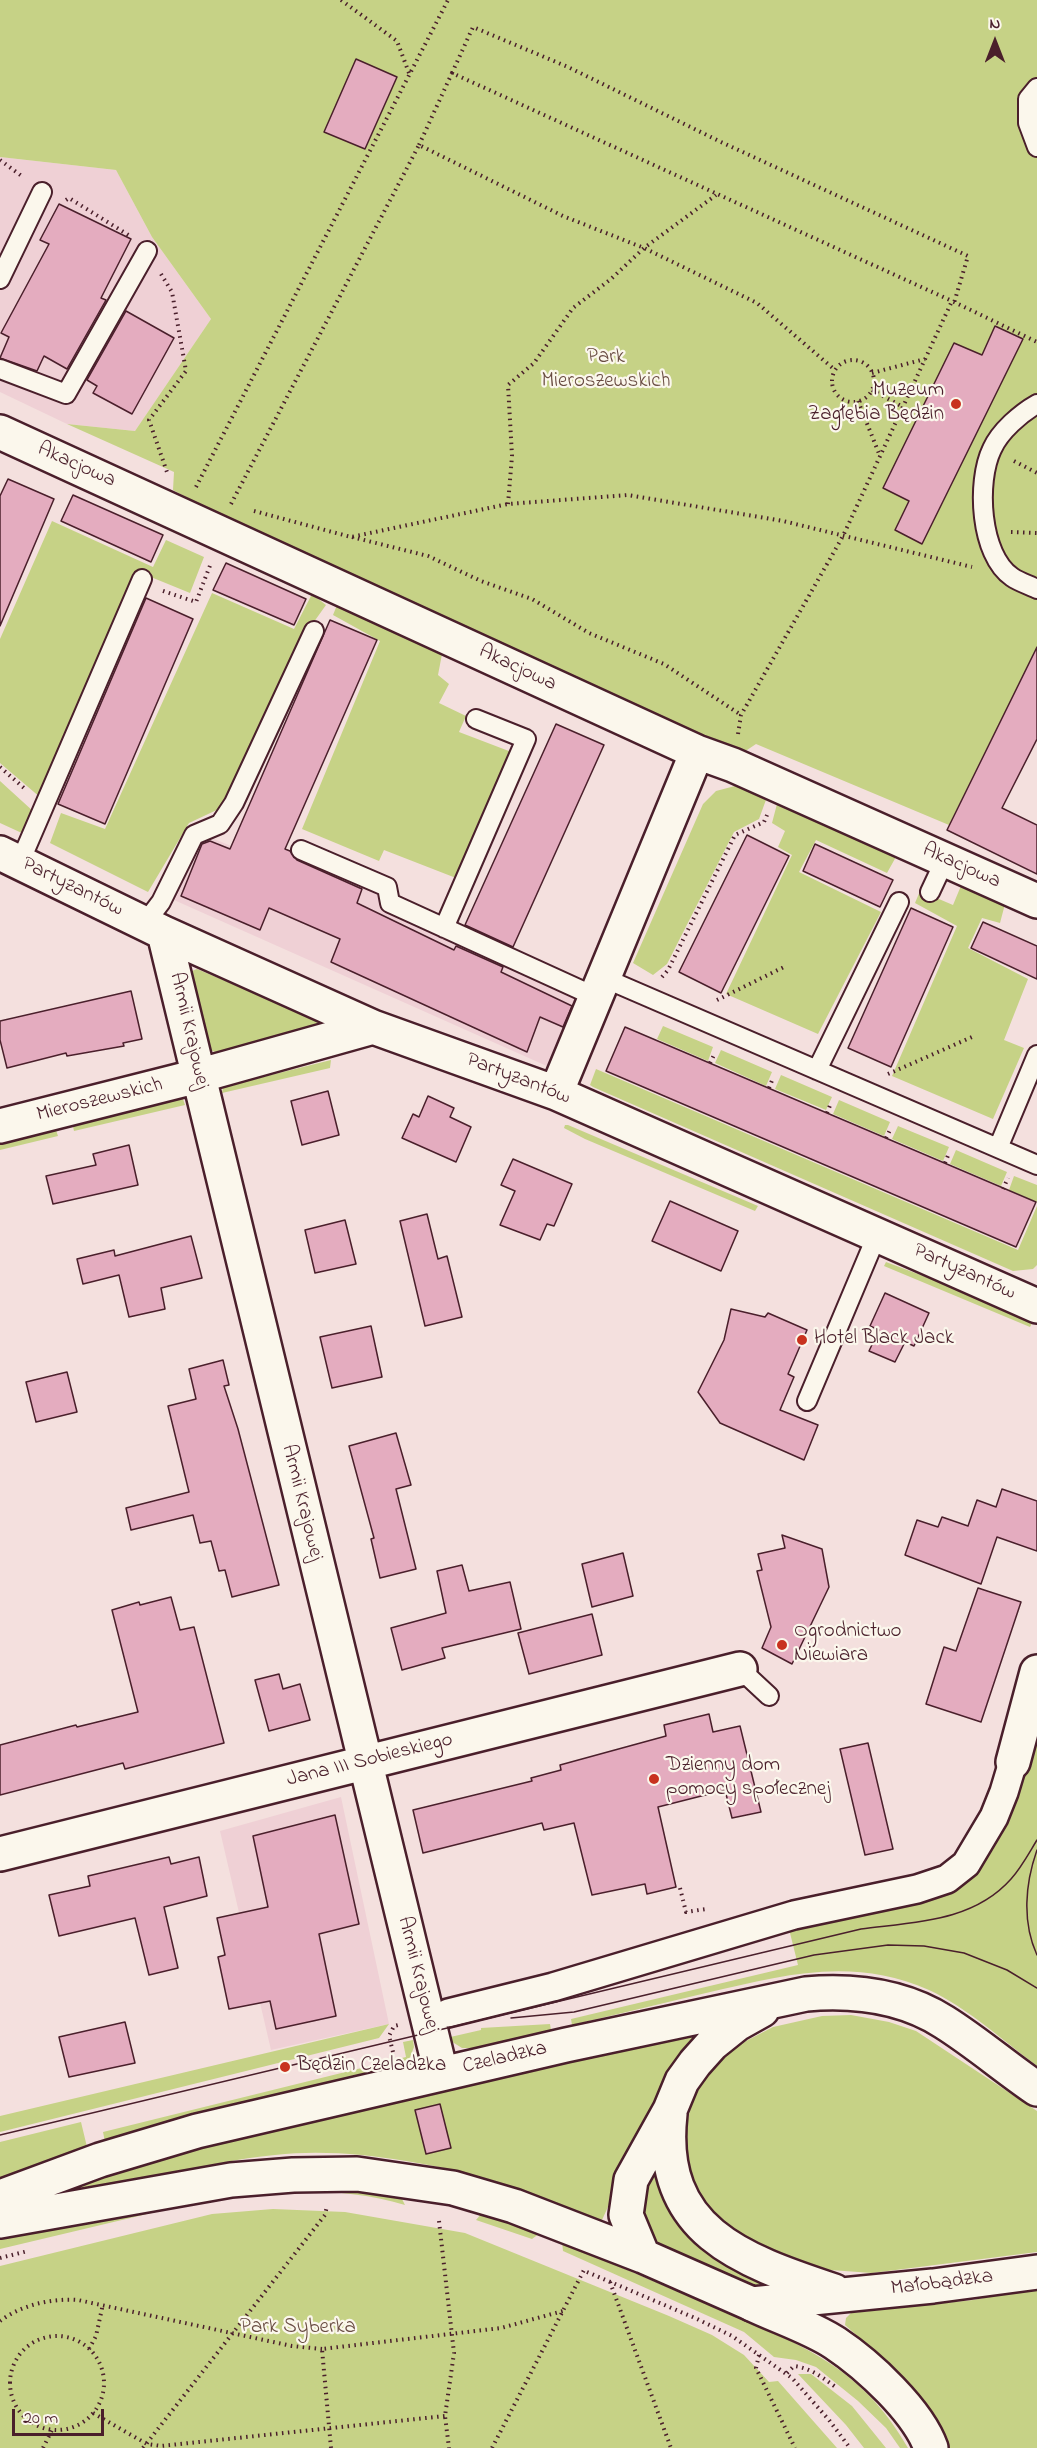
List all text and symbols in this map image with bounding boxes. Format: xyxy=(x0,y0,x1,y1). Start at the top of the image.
north arrow xyxy=(965,12,1025,72)
text: N xyxy=(990,12,1000,36)
park label: Park Mieroszewskich xyxy=(541,346,671,396)
place label: Muzeum Zagłębia Będzin xyxy=(808,379,944,429)
marker: Muzeum Zagłębia Będzin xyxy=(949,397,963,411)
street label: Akacjowa xyxy=(33,438,119,494)
street label: Akacjowa xyxy=(474,640,560,698)
street label: Akacjowa xyxy=(918,839,1004,895)
street label: Partyzantów xyxy=(17,853,127,923)
street label: Armii Krajowej xyxy=(162,970,214,1092)
street label: Partyzantów xyxy=(462,1049,574,1111)
street label: Mieroszewskich xyxy=(34,1073,166,1129)
street label: Partyzantów xyxy=(909,1239,1019,1307)
place label: Hotel Black Jack xyxy=(814,1327,954,1353)
marker: Hotel Black Jack xyxy=(795,1333,809,1347)
street label: Armii Krajowej xyxy=(274,1442,328,1564)
place label: Ogrodnictwo Niewiara xyxy=(794,1620,901,1670)
marker: Ogrodnictwo Niewiara xyxy=(775,1638,789,1652)
street label: Jana III Sobieskiego xyxy=(284,1728,456,1794)
place label: Dzienny dom pomocy społecznej xyxy=(666,1754,830,1804)
marker: Dzienny dom pomocy społecznej xyxy=(647,1772,661,1786)
street label: Armii Krajowej xyxy=(390,1914,444,2036)
street label: Czeladzka xyxy=(460,2037,550,2081)
place label: Będzin Czeladzka xyxy=(297,2054,446,2080)
marker: Będzin Czeladzka xyxy=(278,2060,292,2074)
street label: Małobądzka xyxy=(889,2265,995,2303)
park label: Park Syberka xyxy=(240,2316,356,2342)
scale bar xyxy=(15,2397,106,2435)
text: 20 m xyxy=(23,2406,58,2432)

